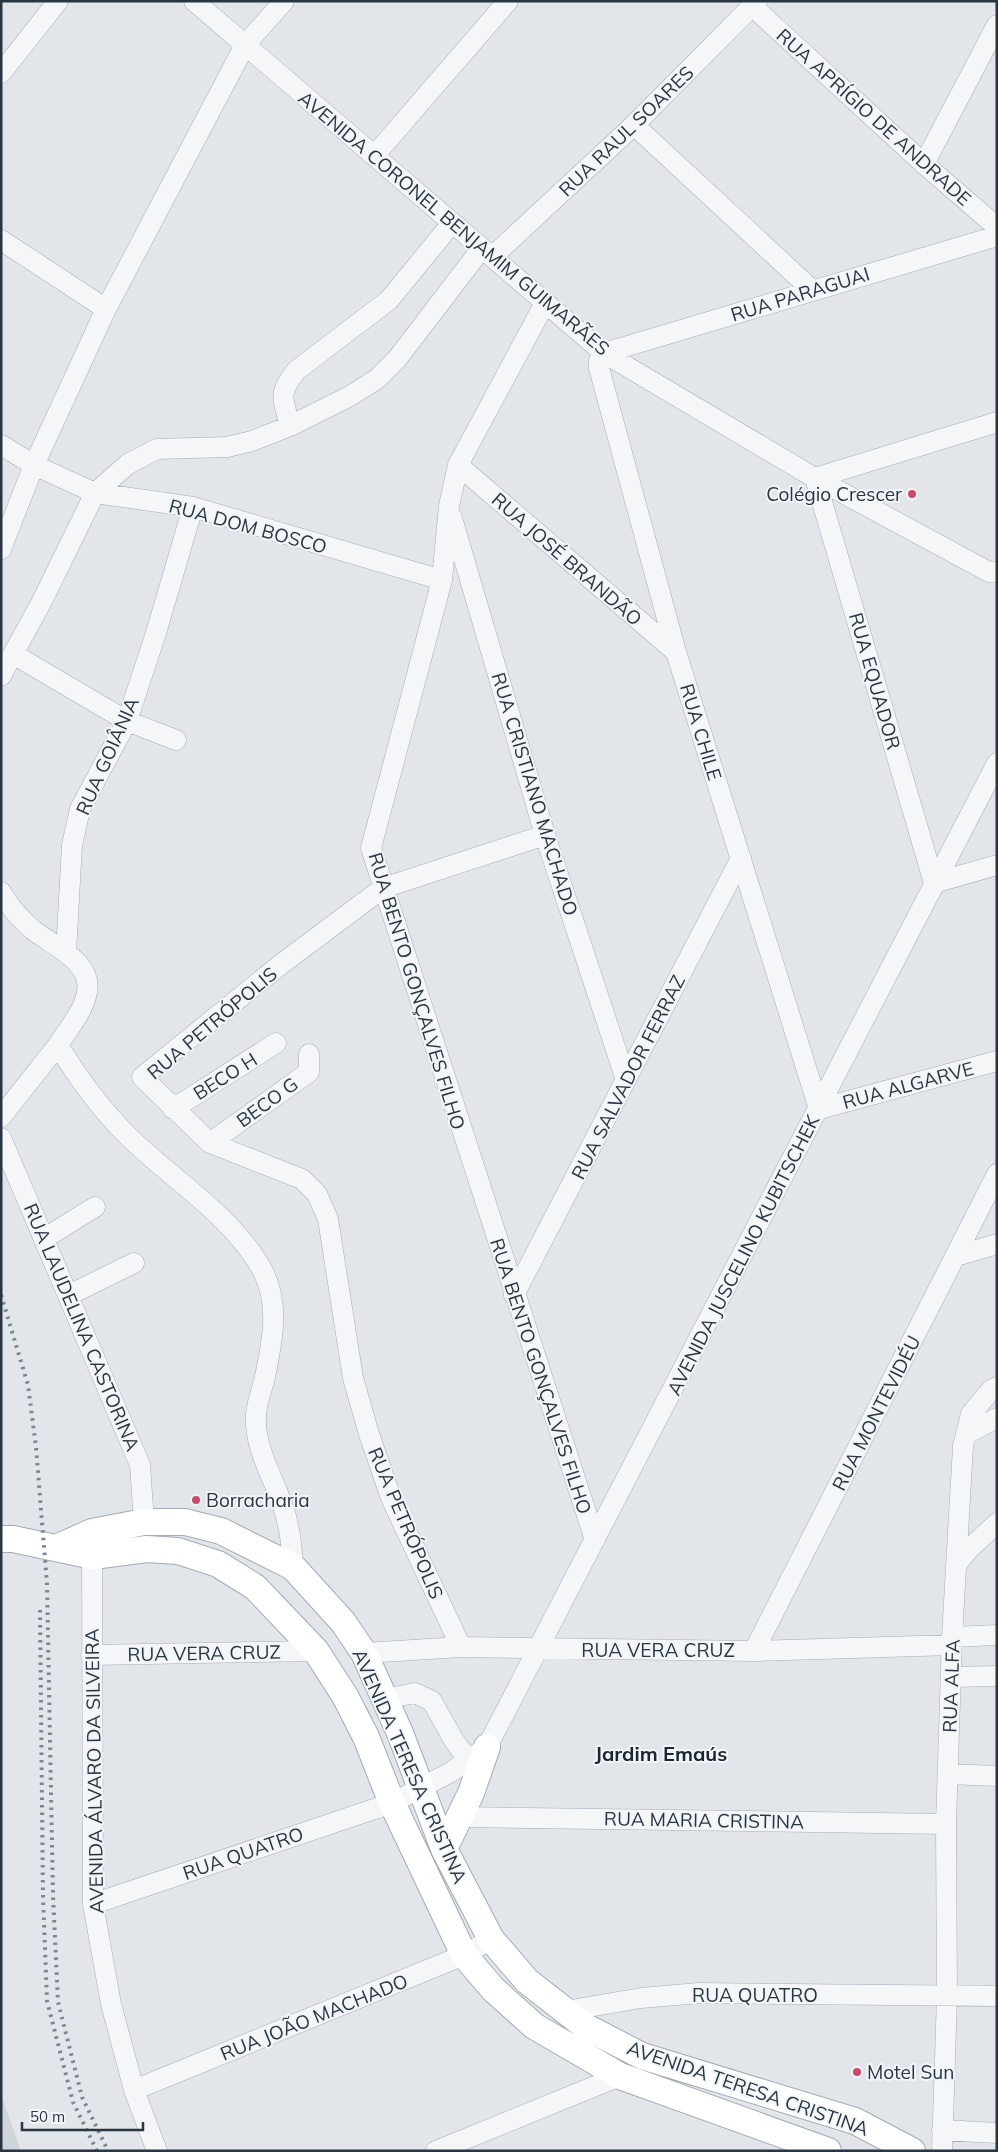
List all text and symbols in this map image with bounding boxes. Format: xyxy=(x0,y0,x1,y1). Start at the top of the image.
street label: RUA APRÍGIO DE ANDRADE xyxy=(772,23,976,211)
street label: RUA RAUL SOARES xyxy=(554,61,698,201)
street label: AVENIDA CORONEL BENJAMIM GUIMARÃES xyxy=(294,86,614,360)
street label: RUA PARAGUAI xyxy=(728,261,872,327)
place label: Colégio Crescer xyxy=(766,482,902,506)
street label: RUA JOSÉ BRANDÃO xyxy=(487,487,647,631)
marker: Colégio Crescer xyxy=(906,488,918,500)
street label: RUA DOM BOSCO xyxy=(166,493,330,559)
street label: RUA EQUADOR xyxy=(844,610,906,752)
street label: RUA CRISTIANO MACHADO xyxy=(487,669,583,919)
street label: RUA CHILE xyxy=(675,681,727,783)
street label: RUA GOIÂNIA xyxy=(70,693,144,819)
street label: RUA BENTO GONÇALVES FILHO xyxy=(363,850,471,1132)
street label: RUA PETRÓPOLIS xyxy=(142,962,282,1084)
street label: RUA SALVADOR FERRAZ xyxy=(566,971,690,1183)
street label: BECO H xyxy=(189,1047,261,1105)
street label: RUA ALGARVE xyxy=(840,1056,976,1114)
street label: BECO G xyxy=(232,1072,302,1132)
street label: AVENIDA JUSCELINO KUBITSCHEK xyxy=(662,1110,825,1399)
street label: RUA LAUDELINA CASTORINA xyxy=(19,1199,145,1455)
street label: RUA BENTO GONÇALVES FILHO xyxy=(485,1235,597,1517)
street label: RUA MONTEVIDÉU xyxy=(827,1331,925,1495)
street label: RUA PETRÓPOLIS xyxy=(363,1444,449,1602)
place label: Borracharia xyxy=(206,1488,310,1512)
marker: Borracharia xyxy=(190,1494,202,1506)
street label: AVENIDA ÁLVARO DA SILVEIRA xyxy=(80,1628,108,1914)
street label: RUA VERA CRUZ xyxy=(581,1638,735,1662)
street label: RUA ALFA xyxy=(937,1639,965,1733)
street label: RUA VERA CRUZ xyxy=(127,1640,281,1666)
street label: AVENIDA TERESA CRISTINA xyxy=(347,1645,473,1887)
district label: Jardim Emaús xyxy=(595,1741,727,1766)
street label: RUA MARIA CRISTINA xyxy=(604,1806,804,1834)
street label: RUA QUATRO xyxy=(180,1821,306,1885)
street label: RUA JOÃO MACHADO xyxy=(217,1968,411,2066)
street label: RUA QUATRO xyxy=(692,1983,818,2007)
street label: AVENIDA TERESA CRISTINA xyxy=(624,2035,872,2141)
place label: Motel Sun xyxy=(867,2060,954,2084)
marker: Motel Sun xyxy=(851,2066,863,2078)
scale bar xyxy=(22,2100,144,2132)
text: 50 m xyxy=(30,2107,65,2126)

